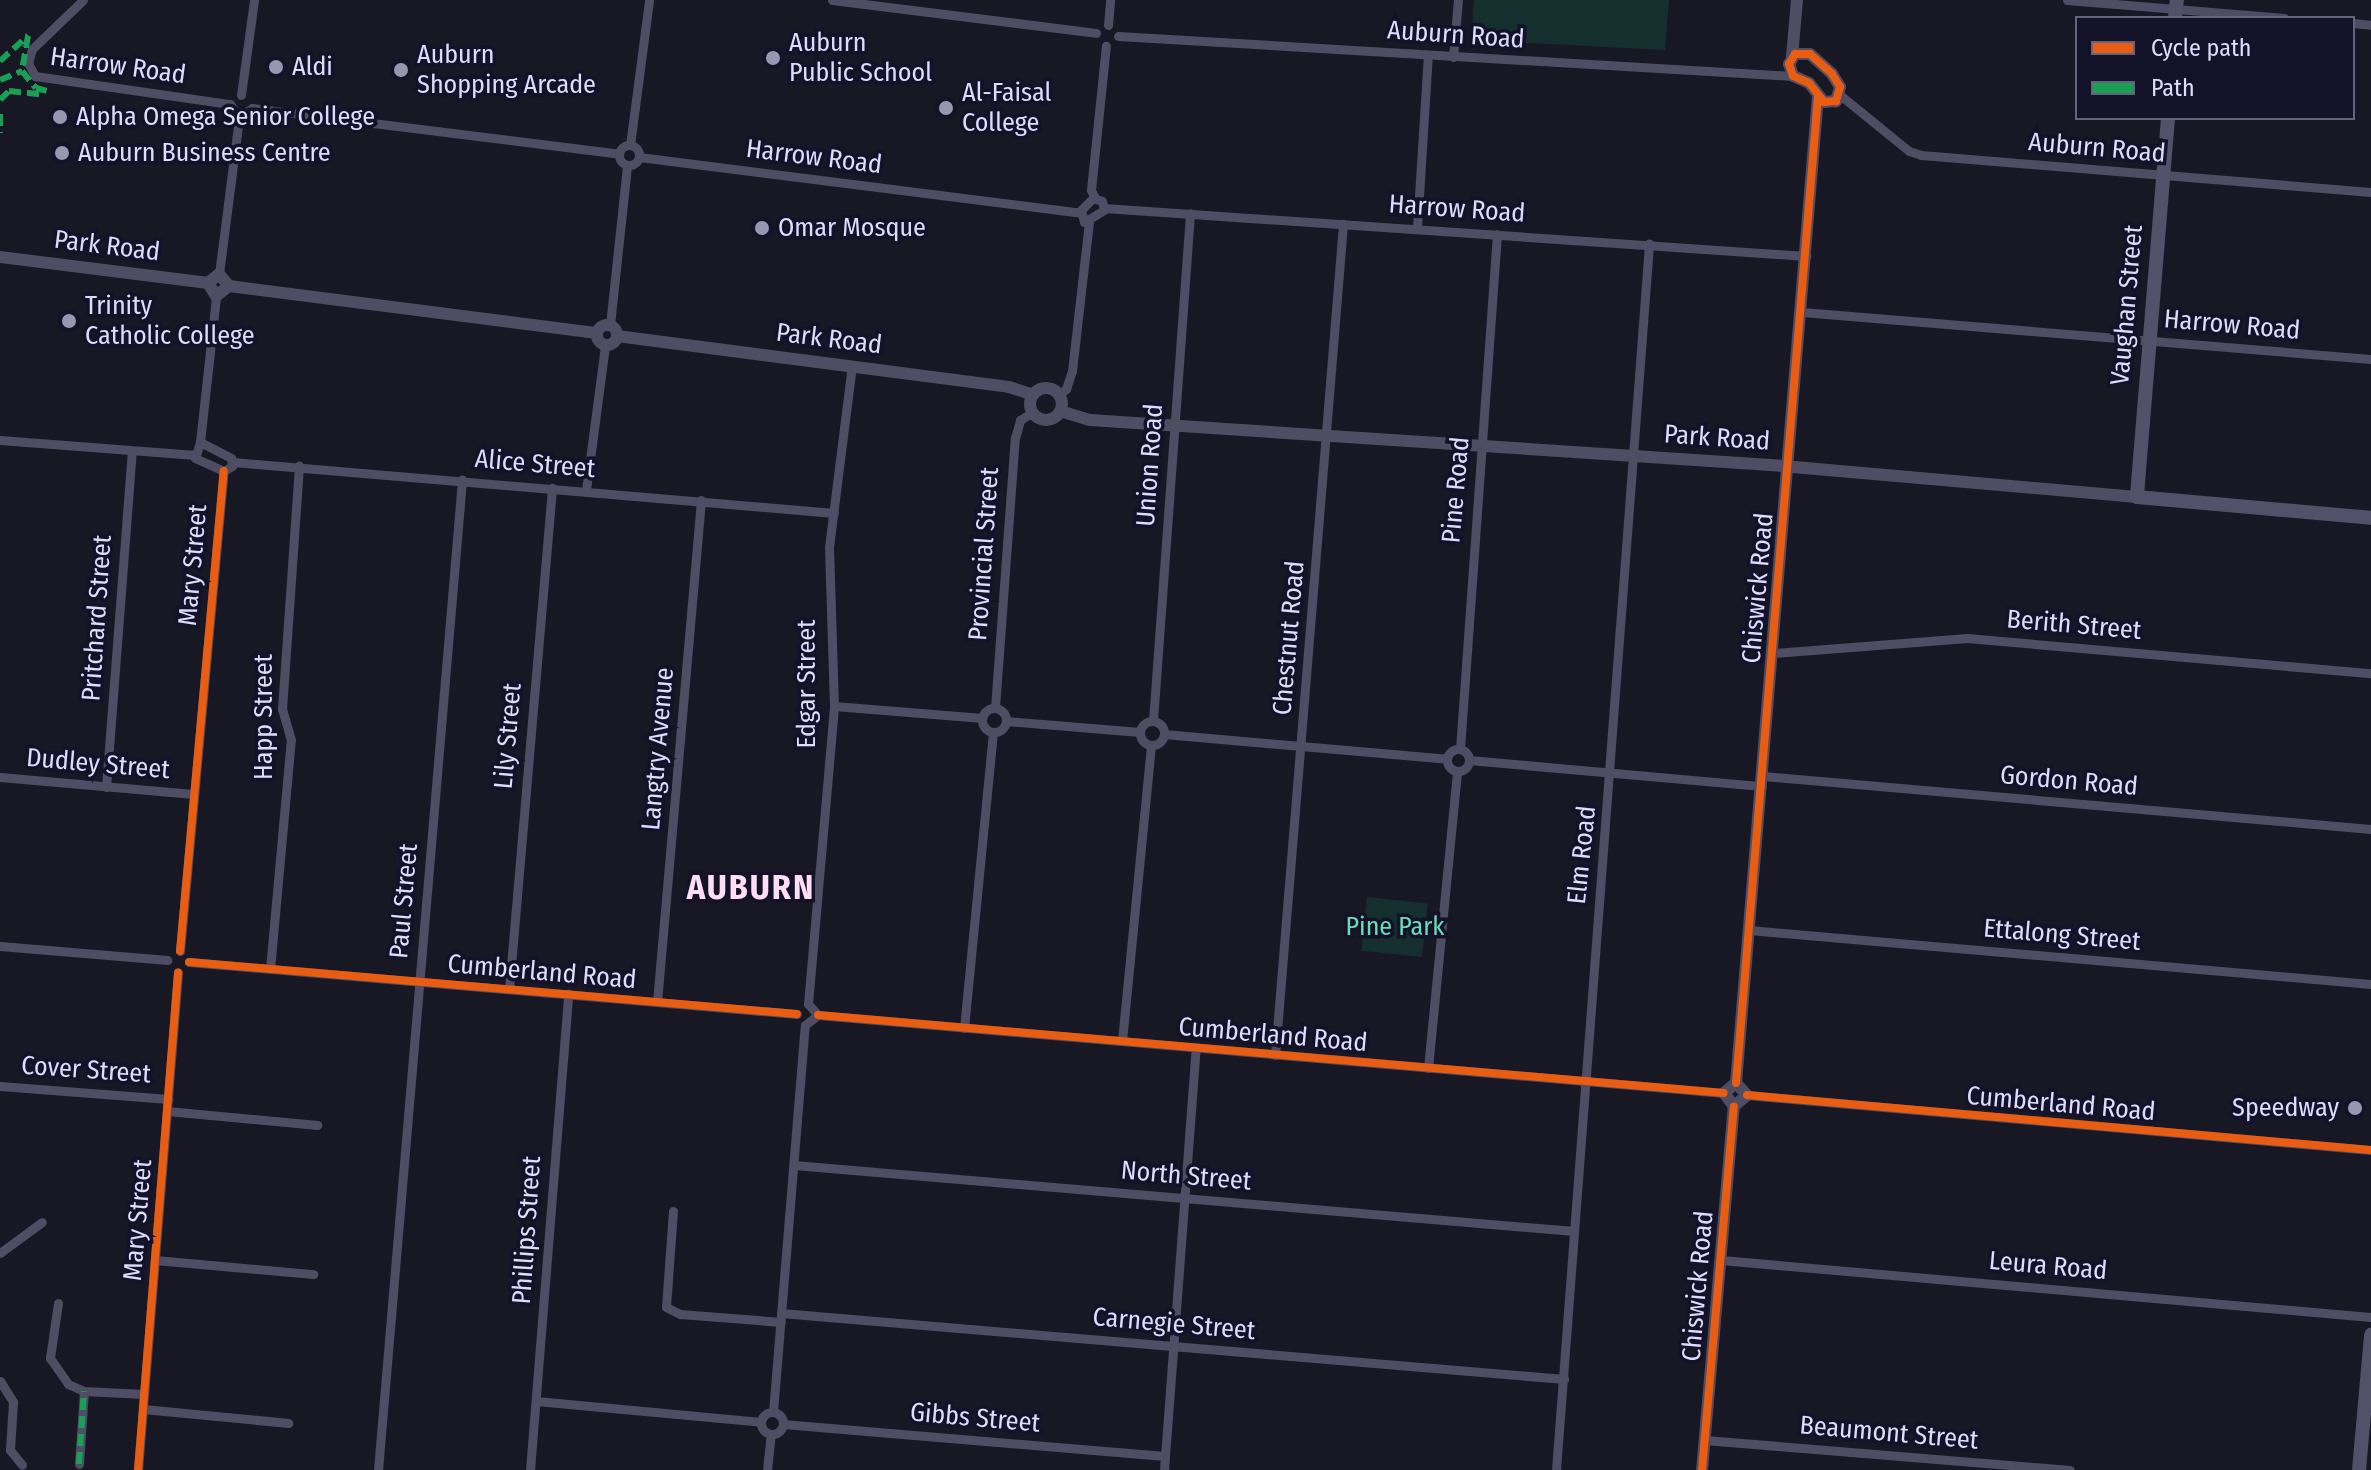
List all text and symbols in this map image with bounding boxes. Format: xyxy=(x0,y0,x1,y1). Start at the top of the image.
street label: Auburn Road xyxy=(1386,15,1526,55)
legend xyxy=(2075,16,2355,120)
place label: Auburn Public School xyxy=(789,27,932,88)
text: Cycle path xyxy=(2151,34,2251,62)
place label: Auburn Shopping Arcade xyxy=(417,39,596,100)
street label: Harrow Road xyxy=(48,41,188,91)
marker: Auburn Public School xyxy=(764,49,782,67)
place label: Aldi xyxy=(292,51,333,83)
marker: Aldi xyxy=(267,58,285,76)
marker: Auburn Shopping Arcade xyxy=(392,61,410,79)
text: Path xyxy=(2151,74,2195,102)
place label: Al-Faisal College xyxy=(962,77,1051,138)
marker: Al-Faisal College xyxy=(937,99,955,117)
place label: Alpha Omega Senior College xyxy=(76,101,375,133)
marker: Alpha Omega Senior College xyxy=(51,108,69,126)
street label: Auburn Road xyxy=(2027,126,2167,170)
street label: Harrow Road xyxy=(744,133,884,181)
place label: Auburn Business Centre xyxy=(78,137,331,169)
marker: Auburn Business Centre xyxy=(53,144,71,162)
street label: Harrow Road xyxy=(1388,189,1526,229)
place label: Omar Mosque xyxy=(778,212,926,244)
marker: Omar Mosque xyxy=(753,219,771,237)
street label: Vaughan Street xyxy=(2104,223,2150,387)
street label: Park Road xyxy=(52,224,162,268)
place label: Trinity Catholic College xyxy=(85,290,255,352)
street label: Harrow Road xyxy=(2163,304,2301,346)
marker: Trinity Catholic College xyxy=(60,312,78,330)
street label: Park Road xyxy=(774,317,884,361)
street label: Union Road xyxy=(1130,403,1170,527)
street label: Park Road xyxy=(1663,419,1771,457)
street label: Pine Road xyxy=(1436,435,1476,545)
street label: Alice Street xyxy=(474,443,596,485)
street label: Provincial Street xyxy=(962,466,1006,642)
street label: Mary Street xyxy=(172,503,214,627)
street label: Chiswick Road xyxy=(1736,511,1780,665)
street label: Pritchard Street xyxy=(76,534,118,702)
street label: Chestnut Road xyxy=(1267,559,1311,717)
street label: Berith Street xyxy=(2005,604,2143,646)
street label: Edgar Street xyxy=(791,619,823,749)
street label: Happ Street xyxy=(248,654,280,780)
street label: Langtry Avenue xyxy=(635,666,681,832)
street label: Lily Street xyxy=(488,682,528,790)
street label: Dudley Street xyxy=(25,742,171,786)
street label: Gordon Road xyxy=(1999,759,2139,803)
street label: Elm Road xyxy=(1561,804,1603,906)
street label: Paul Street xyxy=(383,842,425,960)
district label: AUBURN xyxy=(687,868,815,908)
park label: Pine Park xyxy=(1346,911,1444,943)
street label: Ettalong Street xyxy=(1982,913,2142,957)
street label: Cumberland Road xyxy=(446,948,638,996)
street label: Cumberland Road xyxy=(1177,1011,1369,1059)
street label: Cover Street xyxy=(20,1050,152,1090)
street label: Cumberland Road xyxy=(1965,1080,2157,1128)
place label: Speedway xyxy=(2232,1092,2339,1124)
marker: Speedway xyxy=(2346,1099,2364,1117)
street label: Phillips Street xyxy=(506,1155,548,1305)
street label: North Street xyxy=(1119,1155,1253,1197)
street label: Mary Street xyxy=(117,1158,159,1282)
street label: Chiswick Road xyxy=(1676,1209,1720,1363)
street label: Leura Road xyxy=(1988,1245,2108,1287)
street label: Carnegie Street xyxy=(1091,1301,1257,1347)
street label: Gibbs Street xyxy=(909,1397,1041,1439)
street label: Beaumont Street xyxy=(1798,1410,1980,1456)

